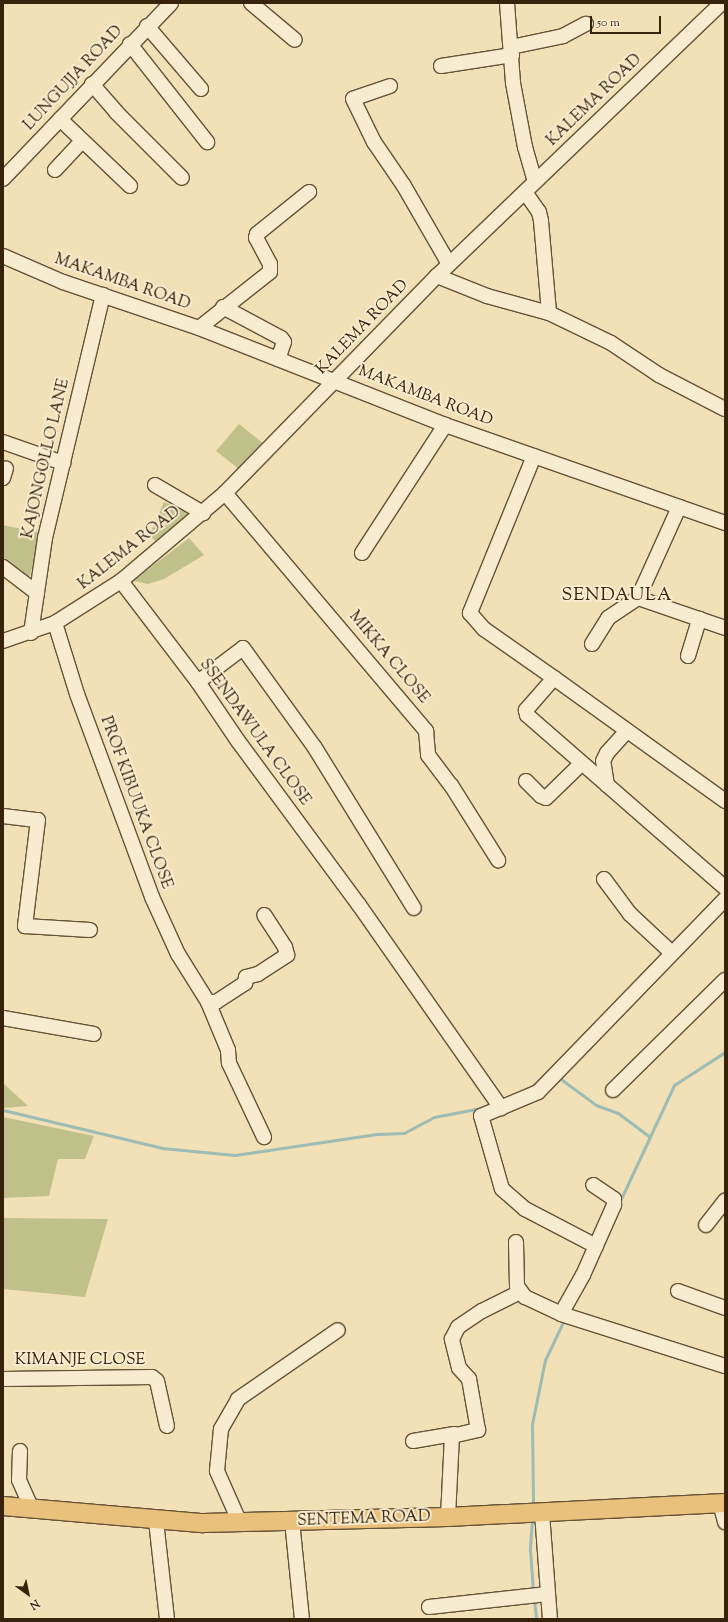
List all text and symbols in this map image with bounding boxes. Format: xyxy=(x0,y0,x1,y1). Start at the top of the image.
scale bar xyxy=(592,8,663,34)
text: 50 m xyxy=(597,14,620,32)
street label: LUNGUJJA ROAD xyxy=(20,23,128,135)
street label: KALEMA ROAD xyxy=(544,51,646,151)
street label: MAKAMBA ROAD xyxy=(51,251,193,315)
street label: KALEMA ROAD xyxy=(313,277,413,379)
street label: MAKAMBA ROAD xyxy=(355,362,495,432)
street label: KAJONGOLLO LANE xyxy=(19,377,75,541)
street label: KALEMA ROAD xyxy=(75,503,185,595)
district label: SENDAULA xyxy=(561,585,673,607)
street label: MIKKA CLOSE xyxy=(344,608,432,708)
street label: SSENDAWULA CLOSE xyxy=(194,656,314,810)
street label: PROF KIBUUKA CLOSE xyxy=(95,714,175,892)
street label: KIMANJE CLOSE xyxy=(15,1351,145,1371)
street label: SENTEMA ROAD xyxy=(297,1508,431,1532)
north arrow xyxy=(8,1574,48,1614)
text: N xyxy=(26,1595,43,1613)

